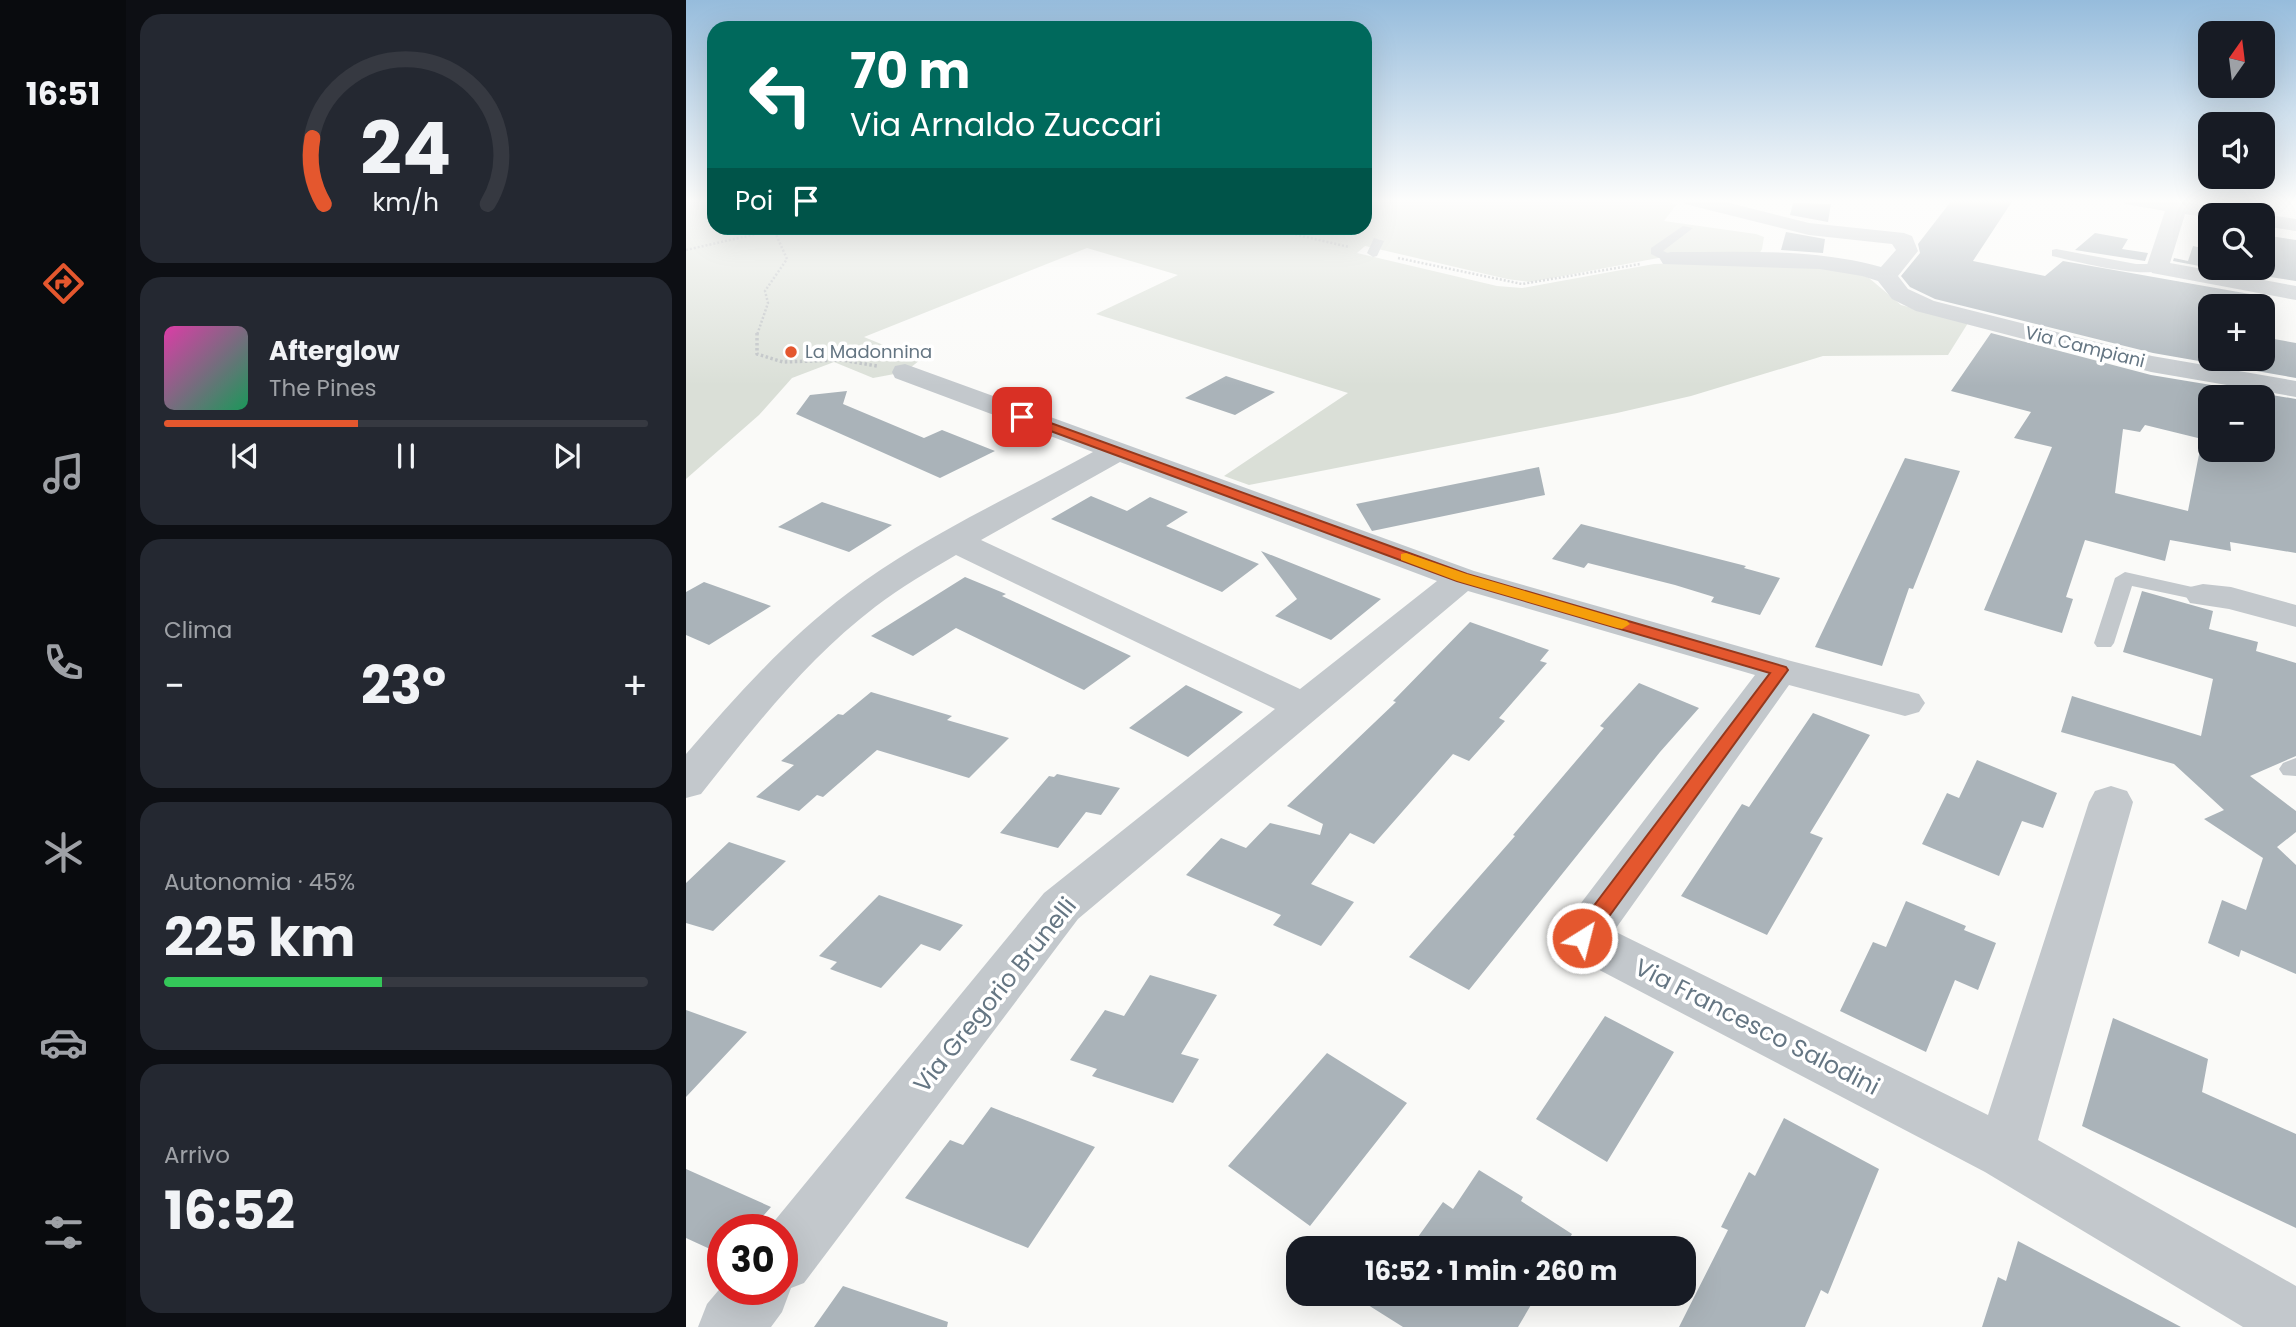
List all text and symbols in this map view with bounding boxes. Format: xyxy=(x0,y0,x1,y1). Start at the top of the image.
north arrow xyxy=(2198,21,2275,98)
map controls xyxy=(2198,21,2275,462)
text: 70 m xyxy=(850,37,970,105)
icon: left xyxy=(735,49,826,140)
text: 16:51 xyxy=(26,71,100,116)
text: 24 xyxy=(361,99,451,200)
text: Via Arnaldo Zuccari xyxy=(850,102,1162,147)
button: sound xyxy=(2198,112,2275,189)
icon: arrive xyxy=(787,182,825,220)
text: Poi xyxy=(735,183,773,219)
text: km/h xyxy=(373,185,439,220)
button: search xyxy=(2198,203,2275,280)
icon: directions xyxy=(39,259,88,308)
button: + xyxy=(2198,294,2275,371)
street label: Via Campiani xyxy=(2022,320,2148,374)
text: Afterglow xyxy=(269,333,400,369)
place label: La Madonnina xyxy=(805,339,932,364)
marker: La Madonnina xyxy=(783,344,799,360)
text: The Pines xyxy=(269,372,377,404)
button: − xyxy=(2198,385,2275,462)
pin xyxy=(992,387,1052,447)
icon: arrive xyxy=(1003,398,1041,436)
icon: previous xyxy=(226,437,264,475)
icon: pause xyxy=(387,437,425,475)
icon: next xyxy=(548,437,586,475)
icon: music xyxy=(39,449,88,498)
text: Clima xyxy=(164,614,232,646)
icon: phone xyxy=(39,638,88,687)
text: 23° xyxy=(361,649,446,722)
text: − xyxy=(164,659,185,712)
text: + xyxy=(622,659,648,712)
icon: climate xyxy=(39,828,88,877)
text: Autonomia · 45% xyxy=(164,866,355,898)
street label: Via Gregorio Brunelli xyxy=(905,890,1084,1099)
text: 225 km xyxy=(164,901,355,974)
position arrow xyxy=(1545,901,1619,975)
street label: Via Francesco Salodini xyxy=(1629,950,1885,1103)
icon: car xyxy=(39,1018,88,1067)
text: Arrivo xyxy=(164,1139,230,1171)
text: 16:52 xyxy=(164,1174,295,1247)
icon: filters xyxy=(39,1208,88,1257)
speed limit sign: 30 xyxy=(707,1214,798,1305)
text: 16:52 · 1 min · 260 m xyxy=(1365,1253,1617,1289)

